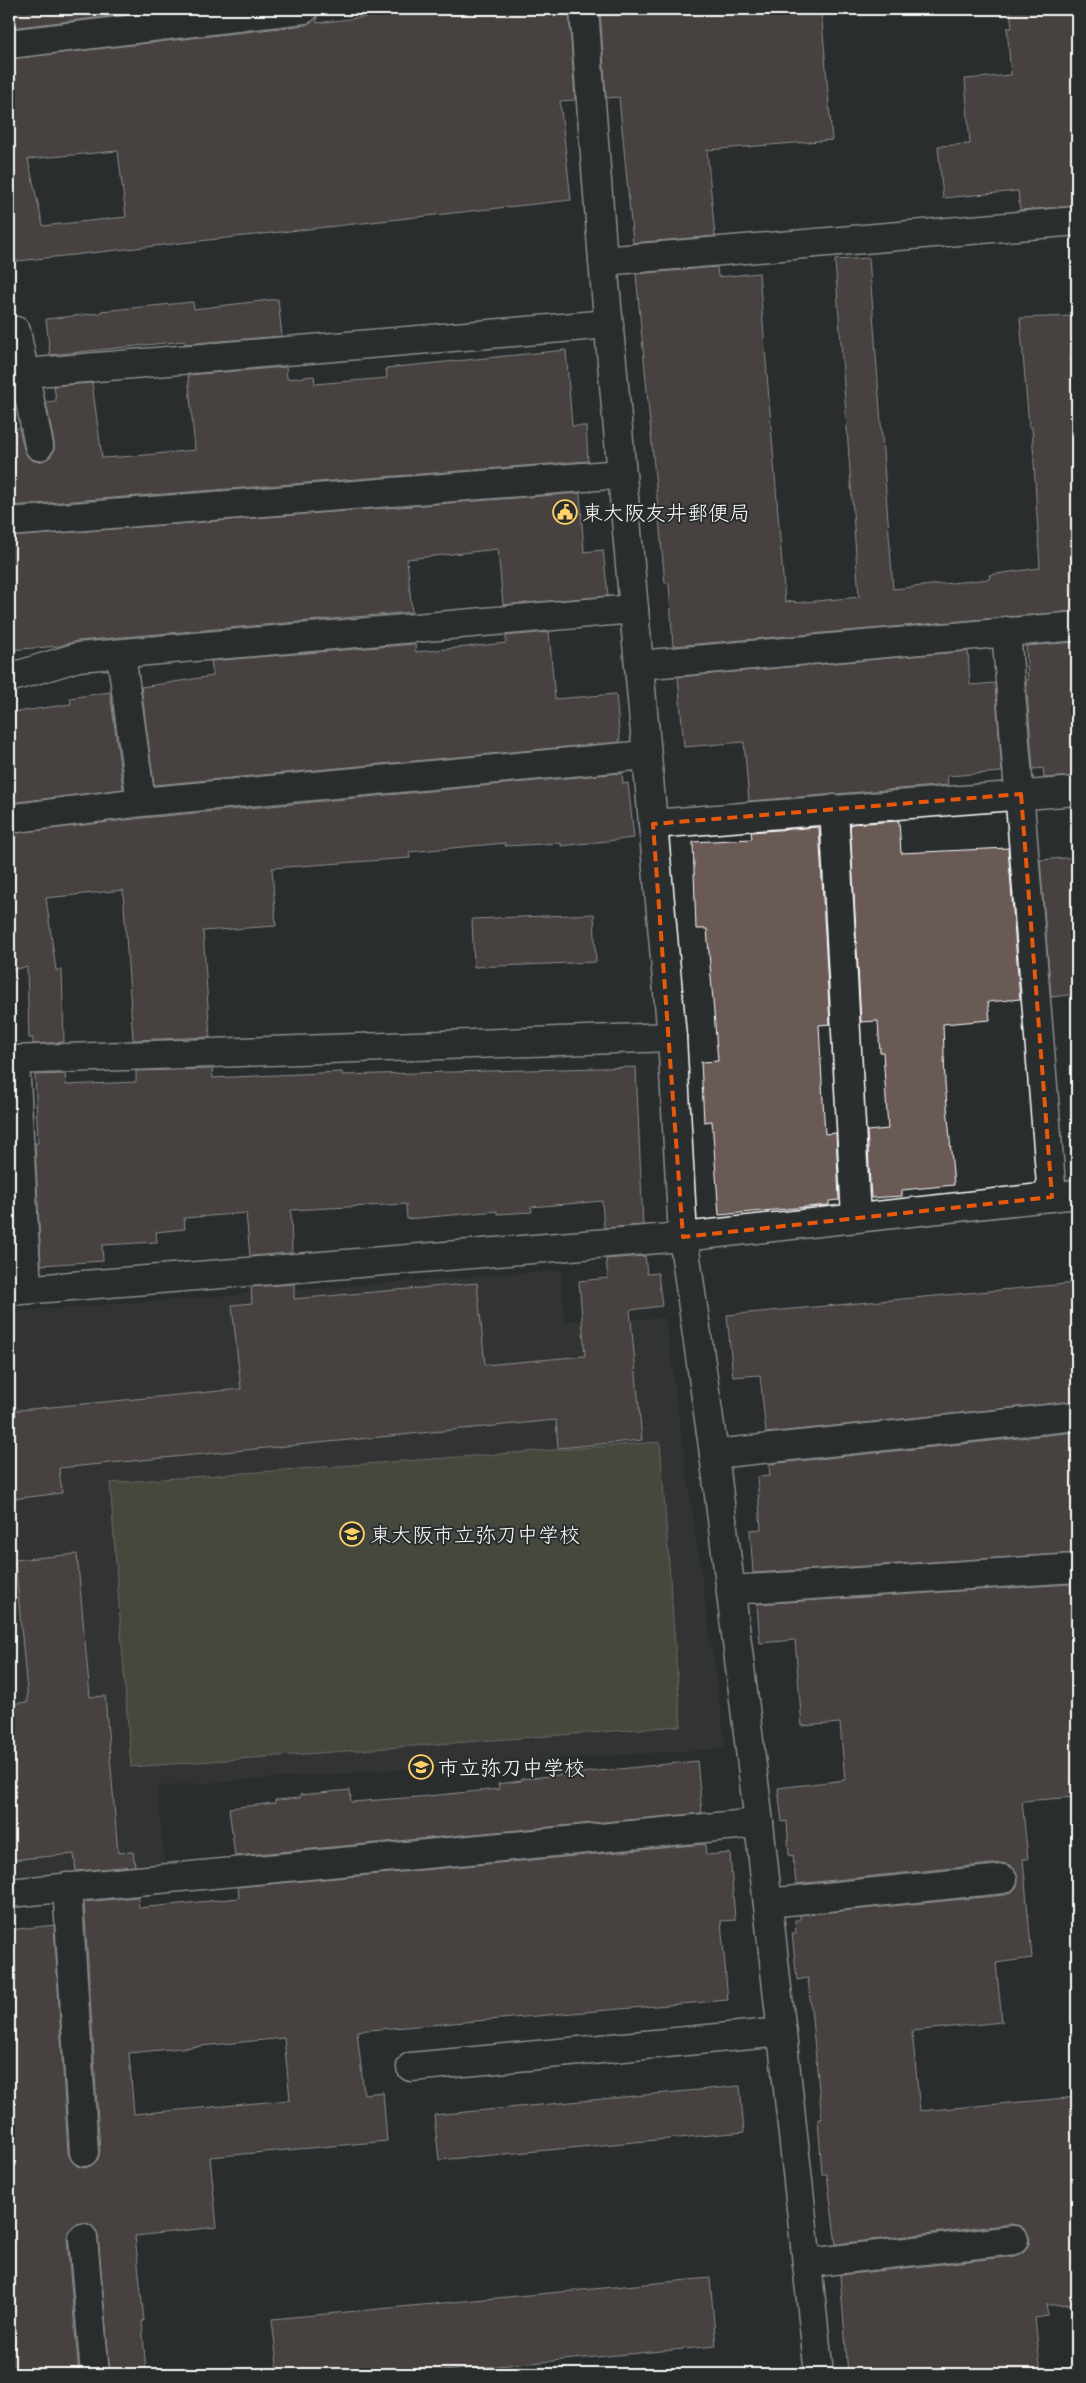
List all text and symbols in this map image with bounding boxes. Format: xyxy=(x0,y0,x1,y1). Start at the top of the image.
public building icon: 東大阪友井郵便局 xyxy=(552,499,578,525)
place label: 東大阪友井郵便局 xyxy=(582,500,750,525)
school or university icon: 東大阪市立弥刀中学校 xyxy=(339,1521,365,1547)
place label: 東大阪市立弥刀中学校 xyxy=(370,1522,580,1547)
school or university icon: 市立弥刀中学校 xyxy=(408,1754,434,1780)
place label: 市立弥刀中学校 xyxy=(438,1755,585,1780)

